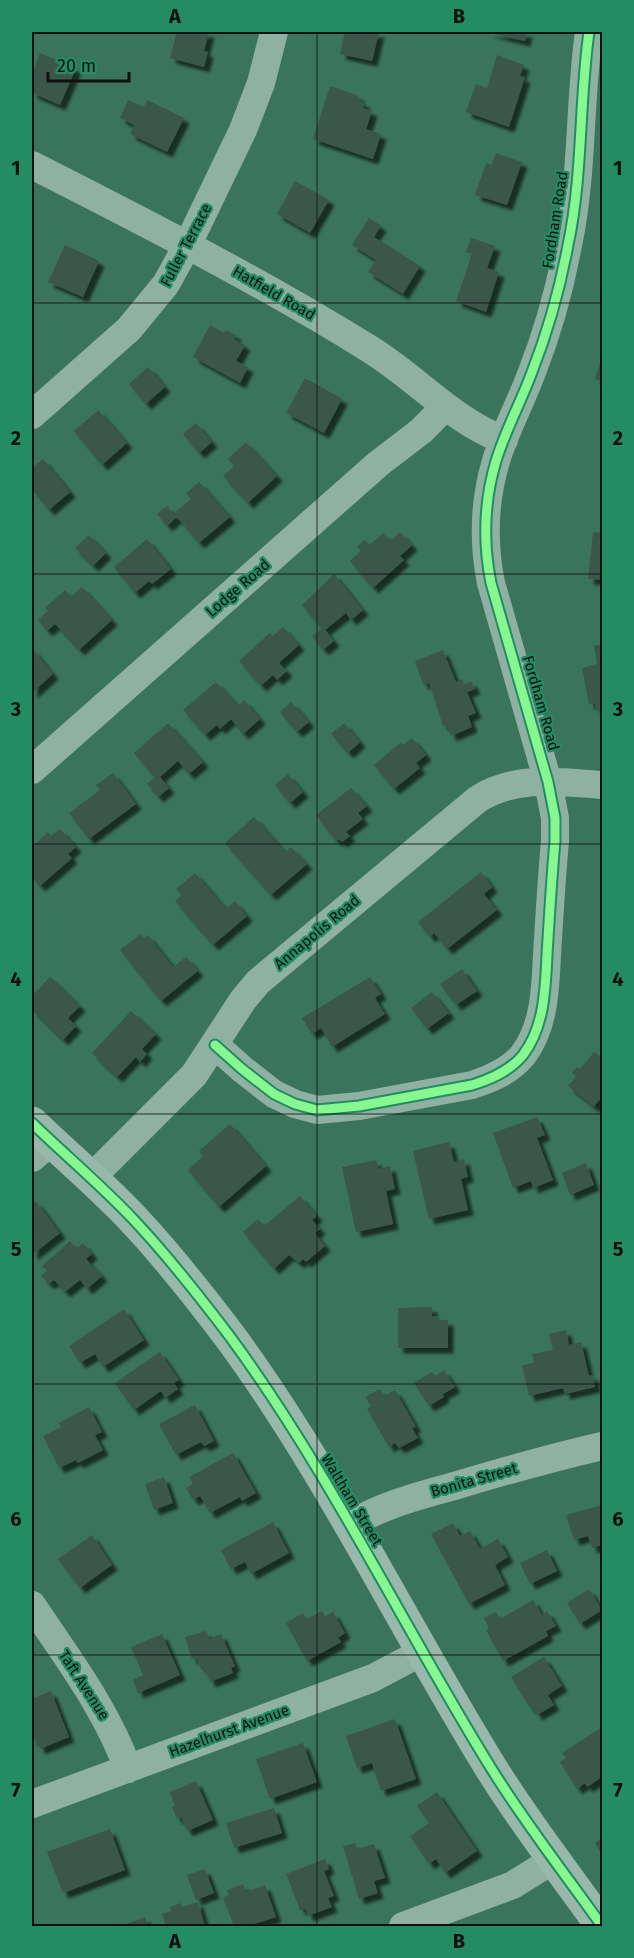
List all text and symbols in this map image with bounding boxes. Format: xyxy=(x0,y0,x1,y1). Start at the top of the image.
text: A xyxy=(168,4,182,28)
text: B xyxy=(453,4,465,28)
scale bar xyxy=(48,45,129,83)
text: 20 m xyxy=(57,55,96,77)
text: 1 xyxy=(11,156,21,180)
text: 1 xyxy=(613,156,623,180)
street label: Fordham Road xyxy=(538,170,572,270)
street label: Fuller Terrace xyxy=(157,200,215,290)
street label: Hatfield Road xyxy=(229,262,319,324)
text: 2 xyxy=(11,426,21,450)
text: 2 xyxy=(613,426,623,450)
street label: Lodge Road xyxy=(202,555,274,621)
street label: Fordham Road xyxy=(519,653,563,753)
text: 3 xyxy=(10,697,21,721)
text: 3 xyxy=(612,697,623,721)
street label: Annapolis Road xyxy=(271,891,363,973)
text: 4 xyxy=(10,967,22,991)
text: 4 xyxy=(612,967,624,991)
text: 5 xyxy=(11,1237,22,1261)
text: 5 xyxy=(613,1237,624,1261)
street label: Waltham Street xyxy=(317,1451,387,1550)
street label: Bonita Street xyxy=(429,1459,520,1501)
text: 6 xyxy=(10,1507,22,1531)
text: 6 xyxy=(612,1507,624,1531)
street label: Taft Avenue xyxy=(55,1647,113,1723)
street label: Hazelhurst Avenue xyxy=(166,1701,292,1761)
text: 7 xyxy=(11,1778,21,1802)
text: 7 xyxy=(613,1778,623,1802)
text: A xyxy=(168,1929,182,1953)
text: B xyxy=(453,1929,465,1953)

